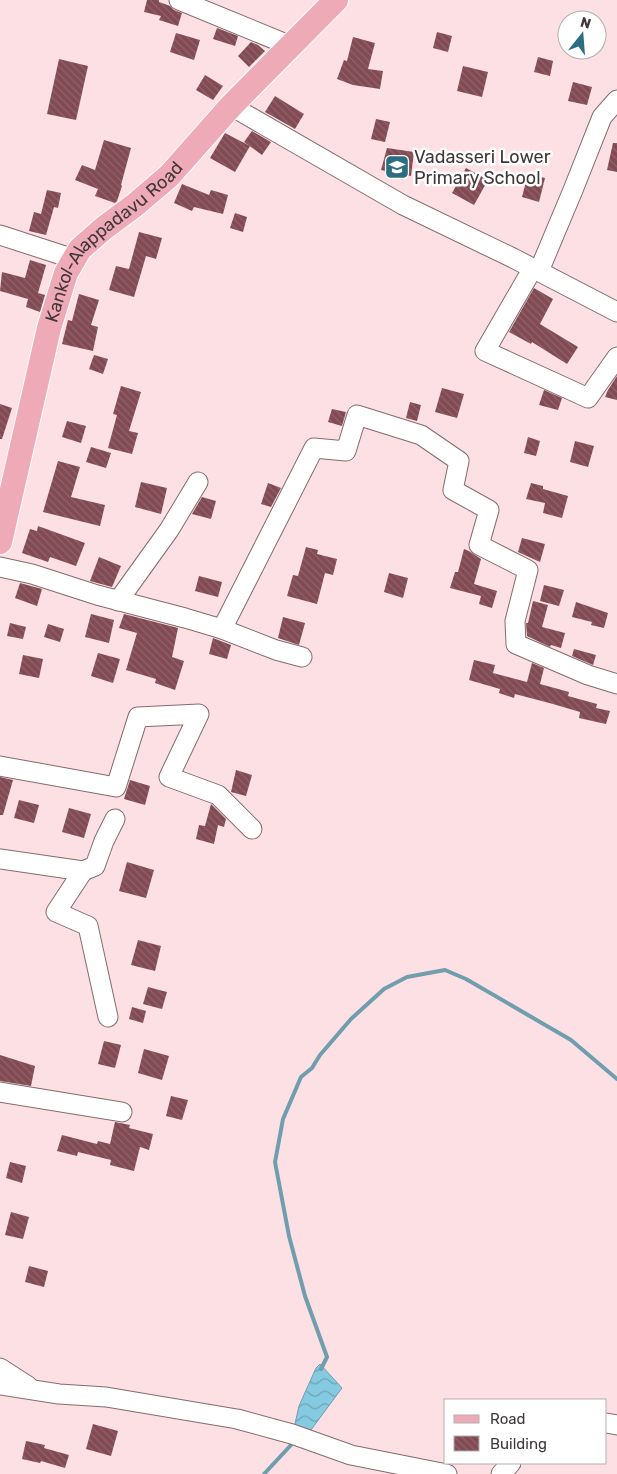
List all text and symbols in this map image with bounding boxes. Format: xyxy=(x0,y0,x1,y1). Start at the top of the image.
north arrow xyxy=(557,10,607,60)
text: N xyxy=(578,13,593,33)
place label: Vadasseri Lower Primary School xyxy=(414,146,551,189)
school or university icon: Vadasseri Lower Primary School xyxy=(384,154,410,180)
street label: Kankol-Alappadavu Road xyxy=(40,157,188,325)
legend xyxy=(444,1399,607,1464)
text: Road xyxy=(490,1410,526,1428)
text: Building xyxy=(490,1435,547,1453)

